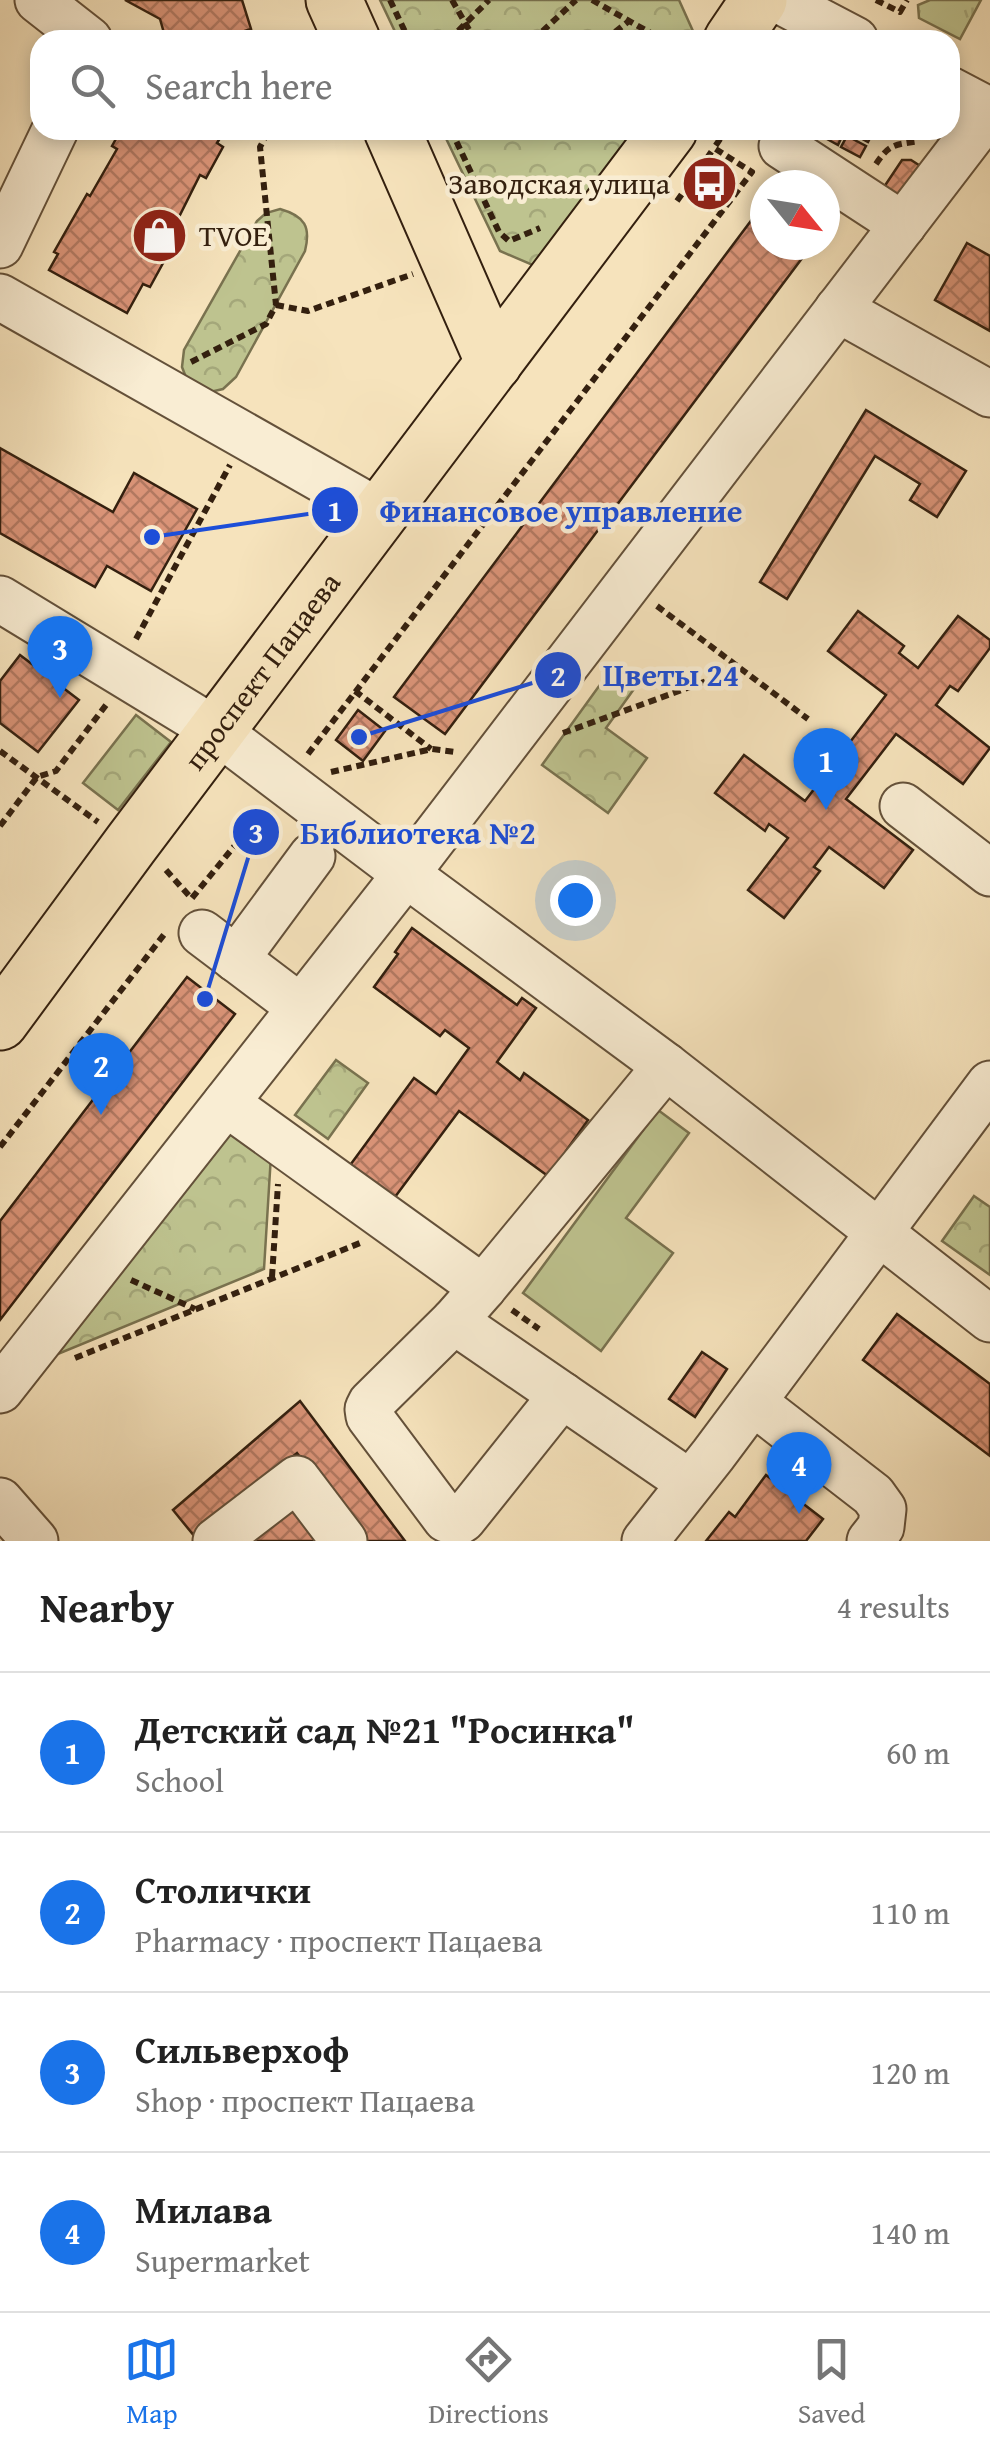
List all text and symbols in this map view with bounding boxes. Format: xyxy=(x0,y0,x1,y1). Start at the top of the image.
search box xyxy=(30,30,960,140)
text: Search here xyxy=(145,57,333,113)
icon: search xyxy=(65,58,120,113)
bus stop icon: Заводская улица xyxy=(679,153,739,213)
place label: Заводская улица xyxy=(448,161,671,205)
north arrow xyxy=(750,170,840,260)
shop icon: TVOE xyxy=(130,205,190,265)
place label: TVOE xyxy=(199,213,268,257)
callout: Финансовое управление xyxy=(310,479,763,541)
text: Финансовое управление xyxy=(379,487,743,534)
text: 1 xyxy=(327,488,343,532)
street label: проспект Пацаева xyxy=(173,562,351,779)
pin: 3 xyxy=(28,616,92,698)
callout: Цветы 24 xyxy=(533,644,759,706)
text: Цветы 24 xyxy=(603,651,739,698)
text: 2 xyxy=(550,653,566,697)
pin: 1 xyxy=(794,728,858,810)
callout: Библиотека №2 xyxy=(231,801,556,863)
text: Библиотека №2 xyxy=(300,809,536,856)
text: 3 xyxy=(248,810,264,854)
your location xyxy=(550,875,601,926)
pin: 2 xyxy=(68,1032,134,1115)
pin: 4 xyxy=(766,1432,832,1514)
text: Nearby xyxy=(40,1576,174,1637)
text: 4 results xyxy=(837,1583,950,1630)
text: Детский сад №21 "Росинка" xyxy=(135,1701,635,1757)
text: 1 xyxy=(64,1729,81,1776)
text: 60 m xyxy=(886,1729,950,1776)
text: School xyxy=(135,1757,224,1804)
text: Столички xyxy=(135,1861,311,1917)
text: 2 xyxy=(64,1889,81,1936)
text: 110 m xyxy=(871,1889,950,1936)
text: Pharmacy · проспект Пацаева xyxy=(135,1917,543,1964)
text: Сильверхоф xyxy=(135,2021,349,2077)
text: 3 xyxy=(64,2049,81,2096)
text: 120 m xyxy=(871,2049,950,2096)
text: Shop · проспект Пацаева xyxy=(135,2077,475,2124)
text: Милава xyxy=(135,2181,272,2237)
text: 4 xyxy=(64,2209,81,2256)
text: 140 m xyxy=(871,2209,950,2256)
text: Supermarket xyxy=(135,2237,310,2284)
tab: Map xyxy=(124,2332,179,2433)
tab: Directions xyxy=(428,2332,549,2433)
tab: Saved xyxy=(798,2332,866,2433)

